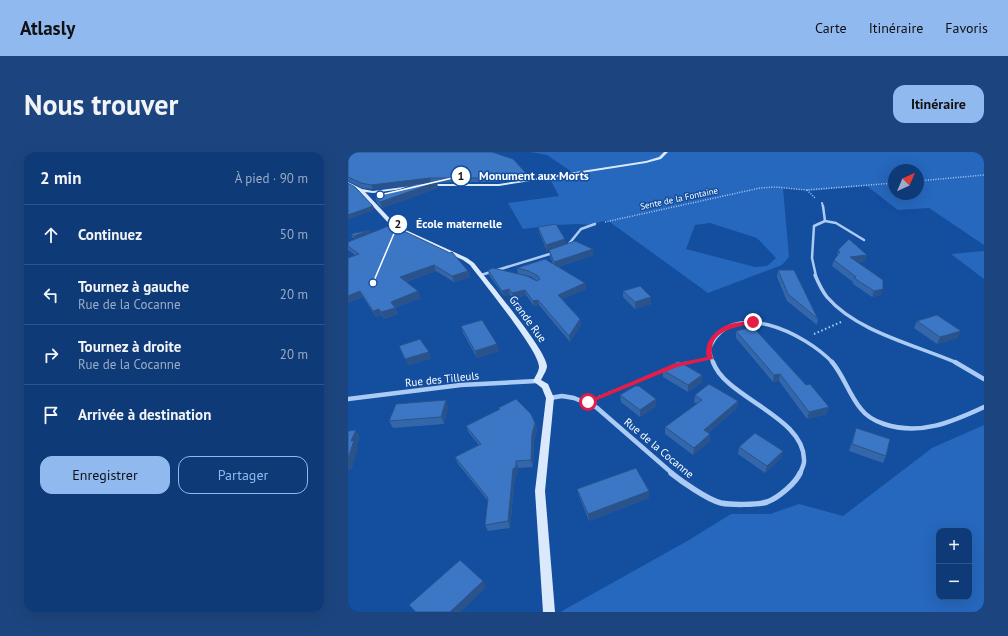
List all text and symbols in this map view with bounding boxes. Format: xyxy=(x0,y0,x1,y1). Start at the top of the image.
text: Atlasly xyxy=(20,16,75,40)
text: Carte xyxy=(815,19,847,37)
text: Itinéraire xyxy=(869,19,923,37)
text: Favoris xyxy=(945,19,988,37)
button: Itinéraire xyxy=(893,85,984,123)
text: Nous trouver xyxy=(24,86,178,123)
callout: Monument aux Morts xyxy=(451,164,597,188)
north arrow xyxy=(888,164,924,200)
text: 2 min xyxy=(40,167,81,189)
text: 1 xyxy=(458,168,464,183)
text: Monument aux Morts xyxy=(479,168,589,183)
text: À pied · 90 m xyxy=(235,170,308,187)
street label: Sente de la Fontaine xyxy=(639,184,719,212)
callout: École maternelle xyxy=(388,212,511,236)
text: 2 xyxy=(395,216,401,231)
text: École maternelle xyxy=(416,216,502,231)
icon: ahead xyxy=(40,224,62,246)
text: Continuez xyxy=(78,225,142,244)
text: 50 m xyxy=(280,226,308,243)
text: Tournez à gauche xyxy=(78,277,189,296)
icon: left xyxy=(40,284,62,306)
text: 20 m xyxy=(280,286,308,303)
street label: Grande Rue xyxy=(506,293,550,345)
text: Rue de la Cocanne xyxy=(78,296,181,313)
route end xyxy=(744,313,762,331)
text: Tournez à droite xyxy=(78,337,181,356)
icon: right xyxy=(40,344,62,366)
text: 20 m xyxy=(280,346,308,363)
text: Rue de la Cocanne xyxy=(78,356,181,373)
street label: Rue des Tilleuls xyxy=(404,368,480,390)
route start xyxy=(579,393,597,411)
icon: arrive xyxy=(40,404,62,426)
text: Arrivée à destination xyxy=(78,405,211,424)
street label: Rue de la Cocanne xyxy=(621,415,697,482)
button: Enregistrer xyxy=(40,456,170,494)
button: Partager xyxy=(178,456,308,494)
map controls xyxy=(936,528,972,600)
button: + xyxy=(936,528,972,564)
button: − xyxy=(936,564,972,600)

